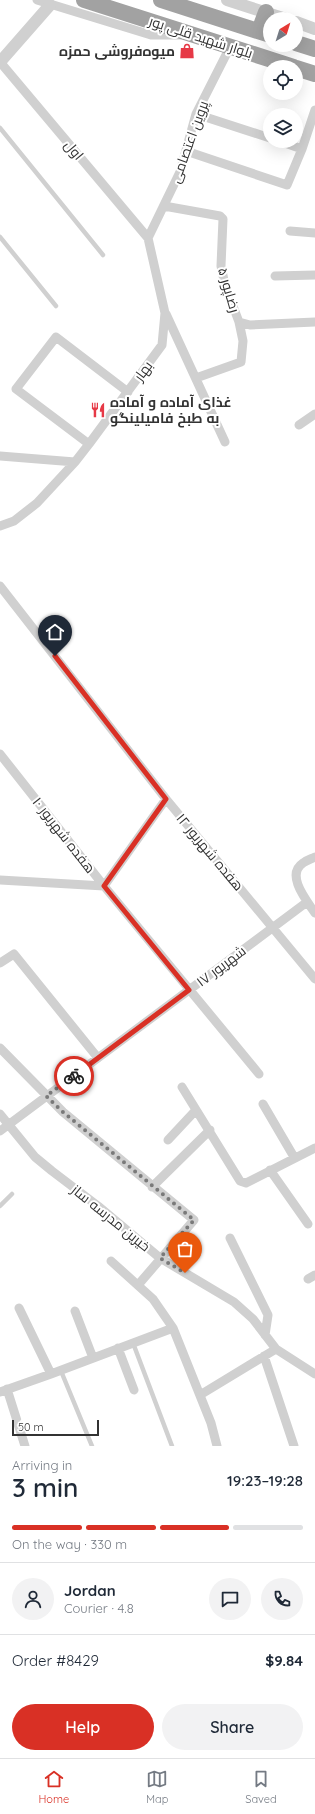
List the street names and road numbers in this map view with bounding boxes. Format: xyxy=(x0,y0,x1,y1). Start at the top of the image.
street label: بلوار شهید قلی پور xyxy=(146,11,255,63)
street label: پروین اعتصامی xyxy=(166,98,213,186)
street label: اول xyxy=(60,136,88,164)
street label: رضاپور ۵ xyxy=(213,265,244,315)
street label: بهار xyxy=(129,357,156,386)
street label: هفده شهریور ۱۰ xyxy=(29,793,99,877)
street label: هفده شهریور ۱۲ xyxy=(172,810,248,894)
street label: ۱۷ شهریور xyxy=(193,942,249,990)
street label: خیرین مدرسه ساز xyxy=(67,1180,154,1255)

